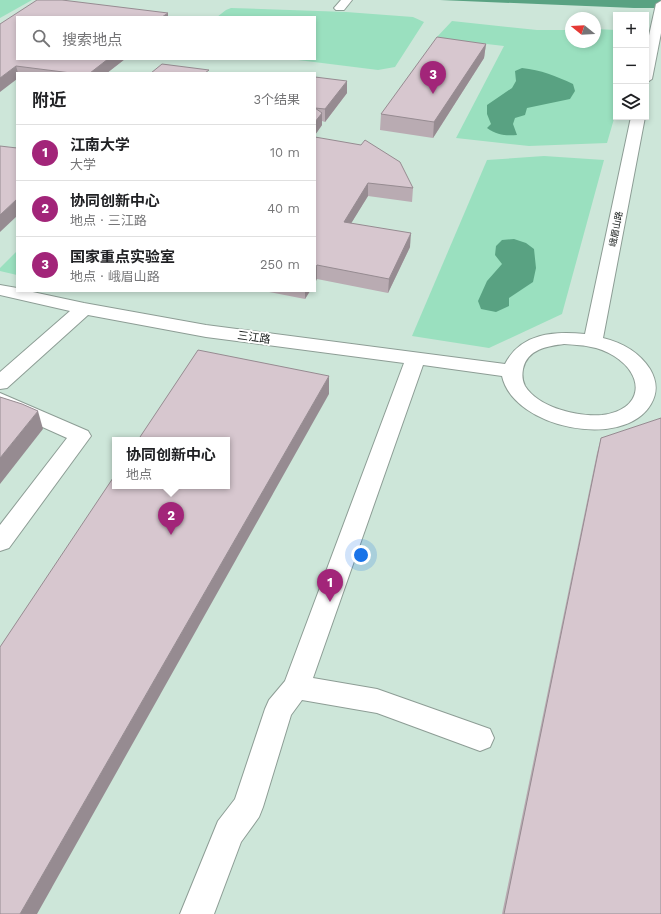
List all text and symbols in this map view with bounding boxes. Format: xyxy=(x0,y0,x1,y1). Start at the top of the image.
north arrow xyxy=(565,12,601,48)
map controls xyxy=(613,12,649,120)
button: + xyxy=(613,12,649,48)
search box xyxy=(16,16,316,60)
icon: search xyxy=(30,27,52,49)
text: 搜索地点 xyxy=(62,31,122,49)
button: − xyxy=(613,48,649,84)
pin: 3 xyxy=(420,61,446,94)
button: layers xyxy=(613,84,649,120)
text: 附近 xyxy=(32,90,66,110)
text: 3个结果 xyxy=(253,92,300,107)
text: 江南大学 xyxy=(70,136,130,154)
text: 1 xyxy=(42,145,48,160)
text: 10 m xyxy=(270,145,300,160)
text: 大学 xyxy=(70,157,96,172)
text: 协同创新中心 xyxy=(70,192,160,210)
text: 2 xyxy=(41,201,49,216)
text: 40 m xyxy=(267,201,300,216)
street label: 峨眉山路 xyxy=(608,210,624,248)
text: 地点 · 三江路 xyxy=(70,213,147,228)
text: 国家重点实验室 xyxy=(70,248,175,266)
text: 3 xyxy=(41,257,49,272)
text: 250 m xyxy=(260,257,300,272)
text: 地点 · 峨眉山路 xyxy=(70,269,160,284)
street label: 三江路 xyxy=(237,329,271,346)
popup xyxy=(112,437,230,489)
text: 协同创新中心 xyxy=(126,446,216,464)
text: 地点 xyxy=(126,467,152,482)
pin: 2 xyxy=(158,502,184,535)
your location xyxy=(351,545,371,565)
pin: 1 xyxy=(317,569,343,602)

